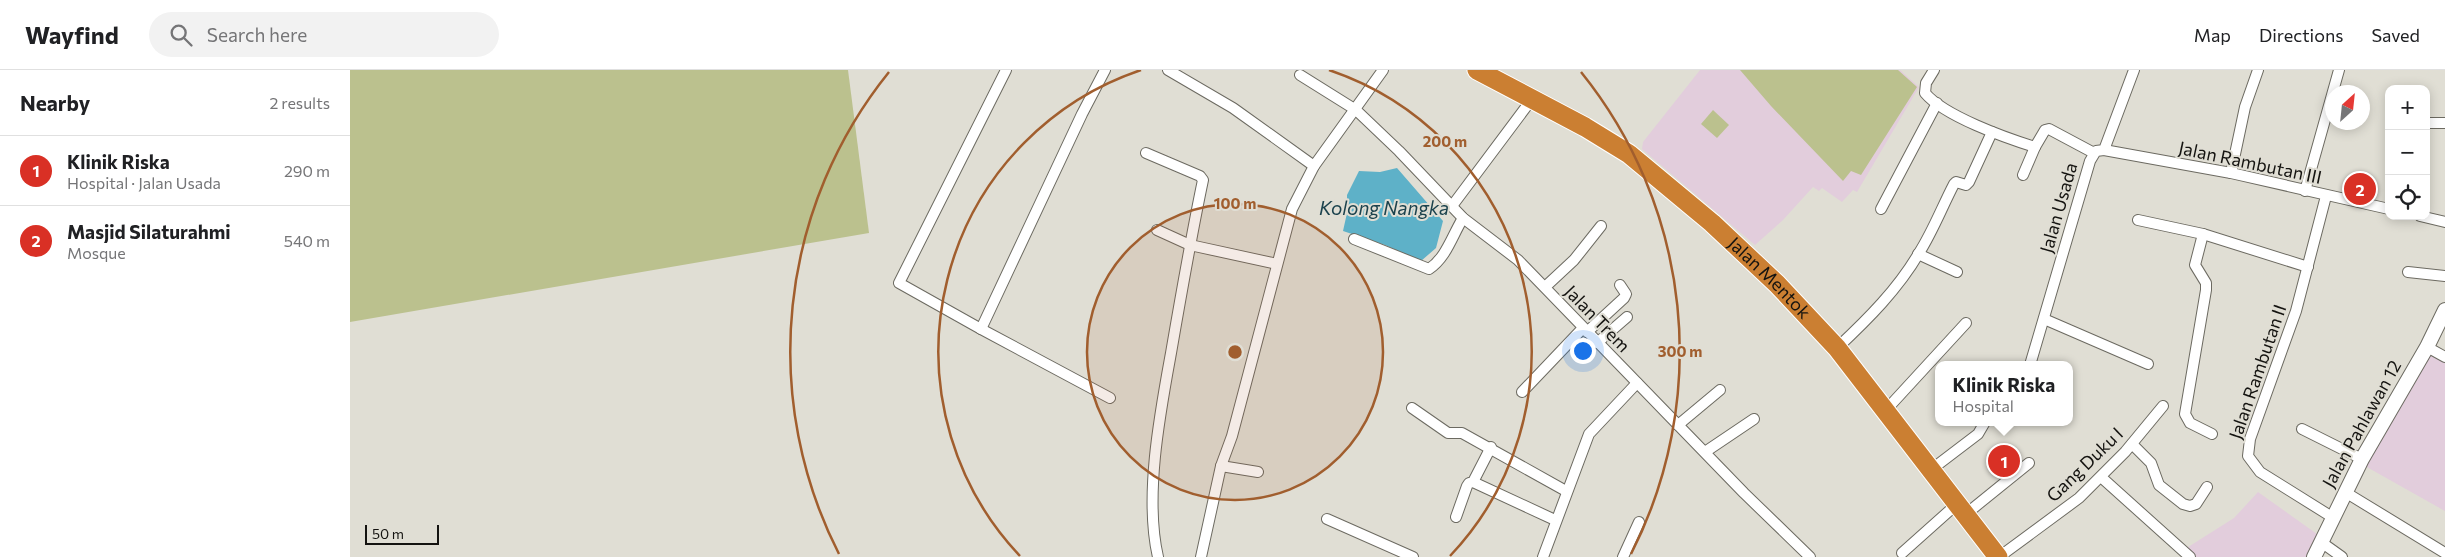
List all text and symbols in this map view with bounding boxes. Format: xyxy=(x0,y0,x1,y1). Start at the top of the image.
search box xyxy=(149,12,499,57)
text: Wayfind xyxy=(25,20,119,49)
icon: search xyxy=(167,21,195,49)
text: Search here xyxy=(207,23,307,46)
text: Map xyxy=(2194,24,2231,46)
text: Directions xyxy=(2259,24,2343,46)
text: Saved xyxy=(2371,24,2420,46)
north arrow xyxy=(2325,85,2370,130)
map controls xyxy=(2385,85,2430,220)
button: + xyxy=(2385,85,2430,130)
text: Nearby xyxy=(20,90,90,115)
text: 2 results xyxy=(269,93,330,112)
button: − xyxy=(2385,130,2430,175)
text: 200 m xyxy=(1423,132,1467,150)
street label: Jalan Rambutan III xyxy=(2177,136,2324,188)
text: Klinik Riska xyxy=(67,150,170,173)
street label: Jalan Usada xyxy=(2035,160,2081,255)
text: 1 xyxy=(32,161,40,180)
text: 290 m xyxy=(284,161,330,180)
pin: 2 xyxy=(2344,170,2376,208)
text: Hospital · Jalan Usada xyxy=(67,173,221,192)
button: locate xyxy=(2385,175,2430,220)
text: 100 m xyxy=(1214,194,1256,212)
water label: Kolong Nangka xyxy=(1319,196,1449,219)
text: Masjid Silaturahmi xyxy=(67,220,231,243)
text: 2 xyxy=(31,231,41,250)
text: 540 m xyxy=(284,231,330,250)
street label: Jalan Mentok xyxy=(1724,232,1816,323)
text: Mosque xyxy=(67,243,126,262)
street label: Jalan Trem xyxy=(1560,280,1635,356)
street label: Jalan Rambutan II xyxy=(2224,302,2290,442)
your location xyxy=(1570,338,1596,364)
text: 300 m xyxy=(1658,342,1702,360)
centre of rings xyxy=(1226,343,1244,361)
street label: Jalan Pahlawan 12 xyxy=(2317,356,2405,491)
popup xyxy=(1935,361,2073,426)
text: Klinik Riska xyxy=(1953,373,2055,396)
text: Hospital xyxy=(1953,396,2014,415)
street label: Gang Duku I xyxy=(2042,422,2127,506)
pin: 1 xyxy=(1988,442,2020,480)
scale bar xyxy=(365,522,439,545)
text: 50 m xyxy=(372,525,404,542)

